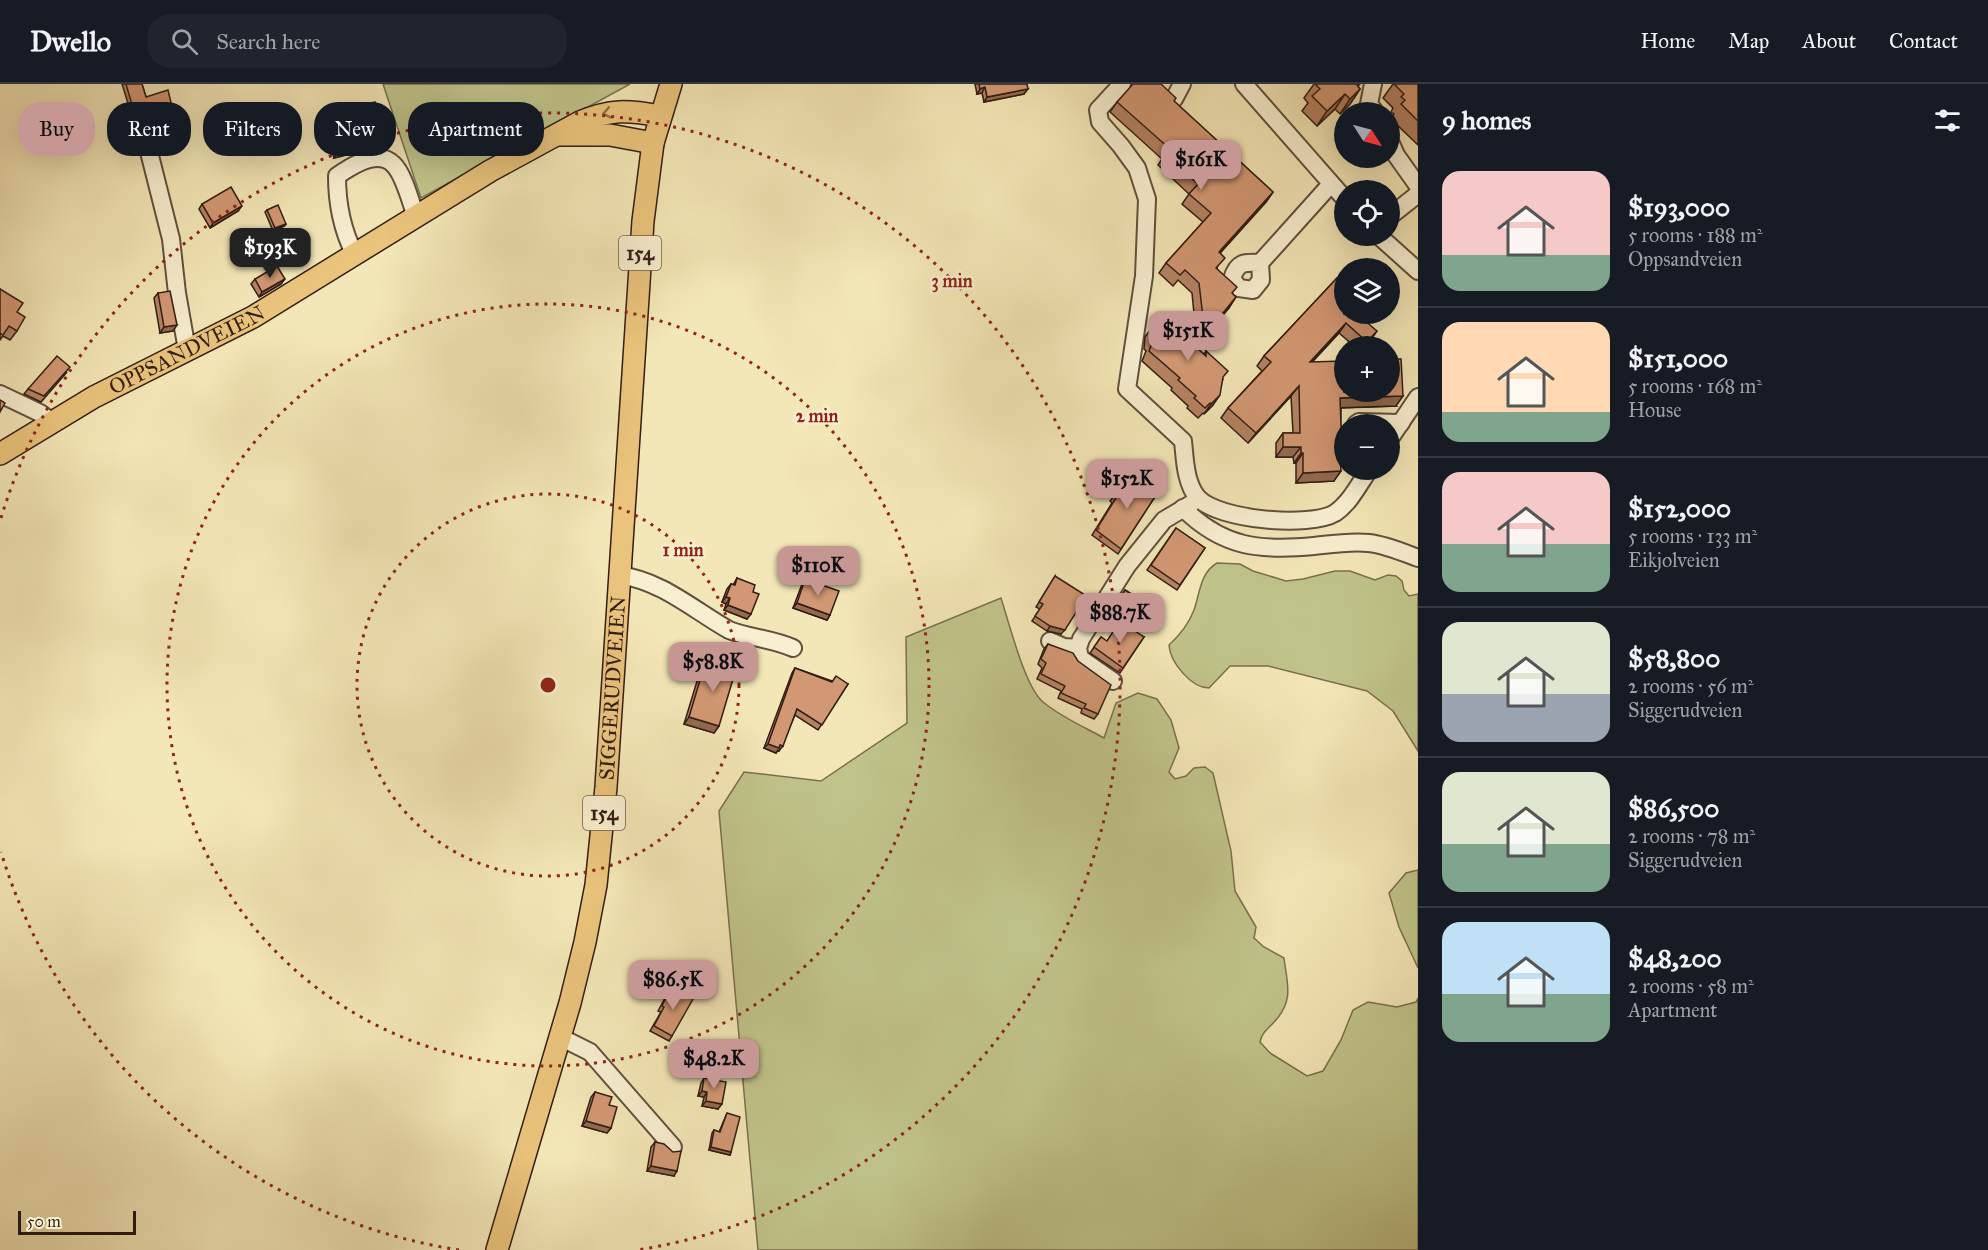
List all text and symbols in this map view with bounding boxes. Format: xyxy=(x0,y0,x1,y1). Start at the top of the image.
search box xyxy=(147,14,567,68)
text: Dwello xyxy=(30,24,111,59)
icon: search xyxy=(168,25,201,58)
text: Search here xyxy=(216,28,320,55)
text: Home xyxy=(1640,28,1695,54)
text: Map xyxy=(1728,28,1769,54)
text: About xyxy=(1802,28,1856,54)
text: Contact xyxy=(1889,28,1958,54)
chip: Buy xyxy=(18,102,95,156)
chip: Rent xyxy=(107,102,191,156)
chip: Filters xyxy=(203,102,302,156)
chip: New xyxy=(314,102,396,156)
chip: Apartment xyxy=(408,102,544,156)
north arrow xyxy=(1334,102,1400,168)
map controls xyxy=(1334,102,1400,480)
text: 9 homes xyxy=(1442,104,1531,136)
icon: filters xyxy=(1931,104,1964,137)
one-way arrow xyxy=(603,106,613,119)
pin: $161K xyxy=(1159,140,1243,191)
text: $161K xyxy=(1175,147,1227,171)
button: locate xyxy=(1334,180,1400,246)
text: $193,000 xyxy=(1628,191,1730,223)
icon: home xyxy=(1490,195,1562,267)
text: 5 rooms · 188 m² xyxy=(1628,223,1763,247)
pin: $193K xyxy=(228,228,312,279)
text: $193K xyxy=(244,235,296,259)
road number: 154 xyxy=(619,236,661,270)
text: Oppsandveien xyxy=(1628,247,1742,271)
button: layers xyxy=(1334,258,1400,324)
text: 3 min xyxy=(932,270,973,293)
street label: OPPSANDVEIEN xyxy=(105,300,270,400)
pin: $151K xyxy=(1146,311,1230,362)
text: $151K xyxy=(1162,318,1214,342)
button: + xyxy=(1334,336,1400,402)
text: $151,000 xyxy=(1628,342,1728,374)
icon: home xyxy=(1490,346,1562,418)
text: 5 rooms · 168 m² xyxy=(1628,374,1762,398)
text: House xyxy=(1628,398,1682,422)
text: 2 min xyxy=(796,405,839,427)
button: − xyxy=(1334,414,1400,480)
pin: $152K xyxy=(1085,459,1169,510)
text: $152K xyxy=(1100,466,1154,490)
text: $152,000 xyxy=(1628,492,1731,524)
icon: home xyxy=(1490,496,1562,568)
text: 5 rooms · 133 m² xyxy=(1628,524,1757,548)
text: 1 min xyxy=(663,539,704,561)
pin: $110K xyxy=(776,546,860,597)
text: Eikjolveien xyxy=(1628,548,1720,572)
text: $110K xyxy=(791,553,845,577)
pin: $88.7K xyxy=(1071,593,1169,644)
street label: SIGGERUDVEIEN xyxy=(593,595,631,781)
text: $88.7K xyxy=(1089,600,1151,624)
pin: $58.8K xyxy=(664,642,762,693)
text: $58,800 xyxy=(1628,642,1720,674)
icon: home xyxy=(1490,646,1562,718)
text: $58.8K xyxy=(683,649,743,673)
text: 2 rooms · 56 m² xyxy=(1628,674,1754,698)
centre of rings xyxy=(538,675,558,695)
text: Siggerudveien xyxy=(1628,698,1742,722)
text: $86,500 xyxy=(1628,792,1719,824)
road number: 154 xyxy=(583,796,625,830)
icon: home xyxy=(1490,796,1562,868)
text: 2 rooms · 78 m² xyxy=(1628,824,1755,848)
text: Siggerudveien xyxy=(1628,848,1742,872)
text: $48,200 xyxy=(1628,942,1722,974)
icon: home xyxy=(1490,946,1562,1018)
pin: $86.5K xyxy=(624,960,722,1011)
text: $86.5K xyxy=(643,967,703,991)
text: 2 rooms · 58 m² xyxy=(1628,974,1754,998)
text: Apartment xyxy=(1628,998,1717,1022)
pin: $48.2K xyxy=(665,1039,763,1090)
text: $48.2K xyxy=(683,1046,745,1070)
scale bar xyxy=(18,1208,136,1236)
text: 50 m xyxy=(27,1212,61,1231)

